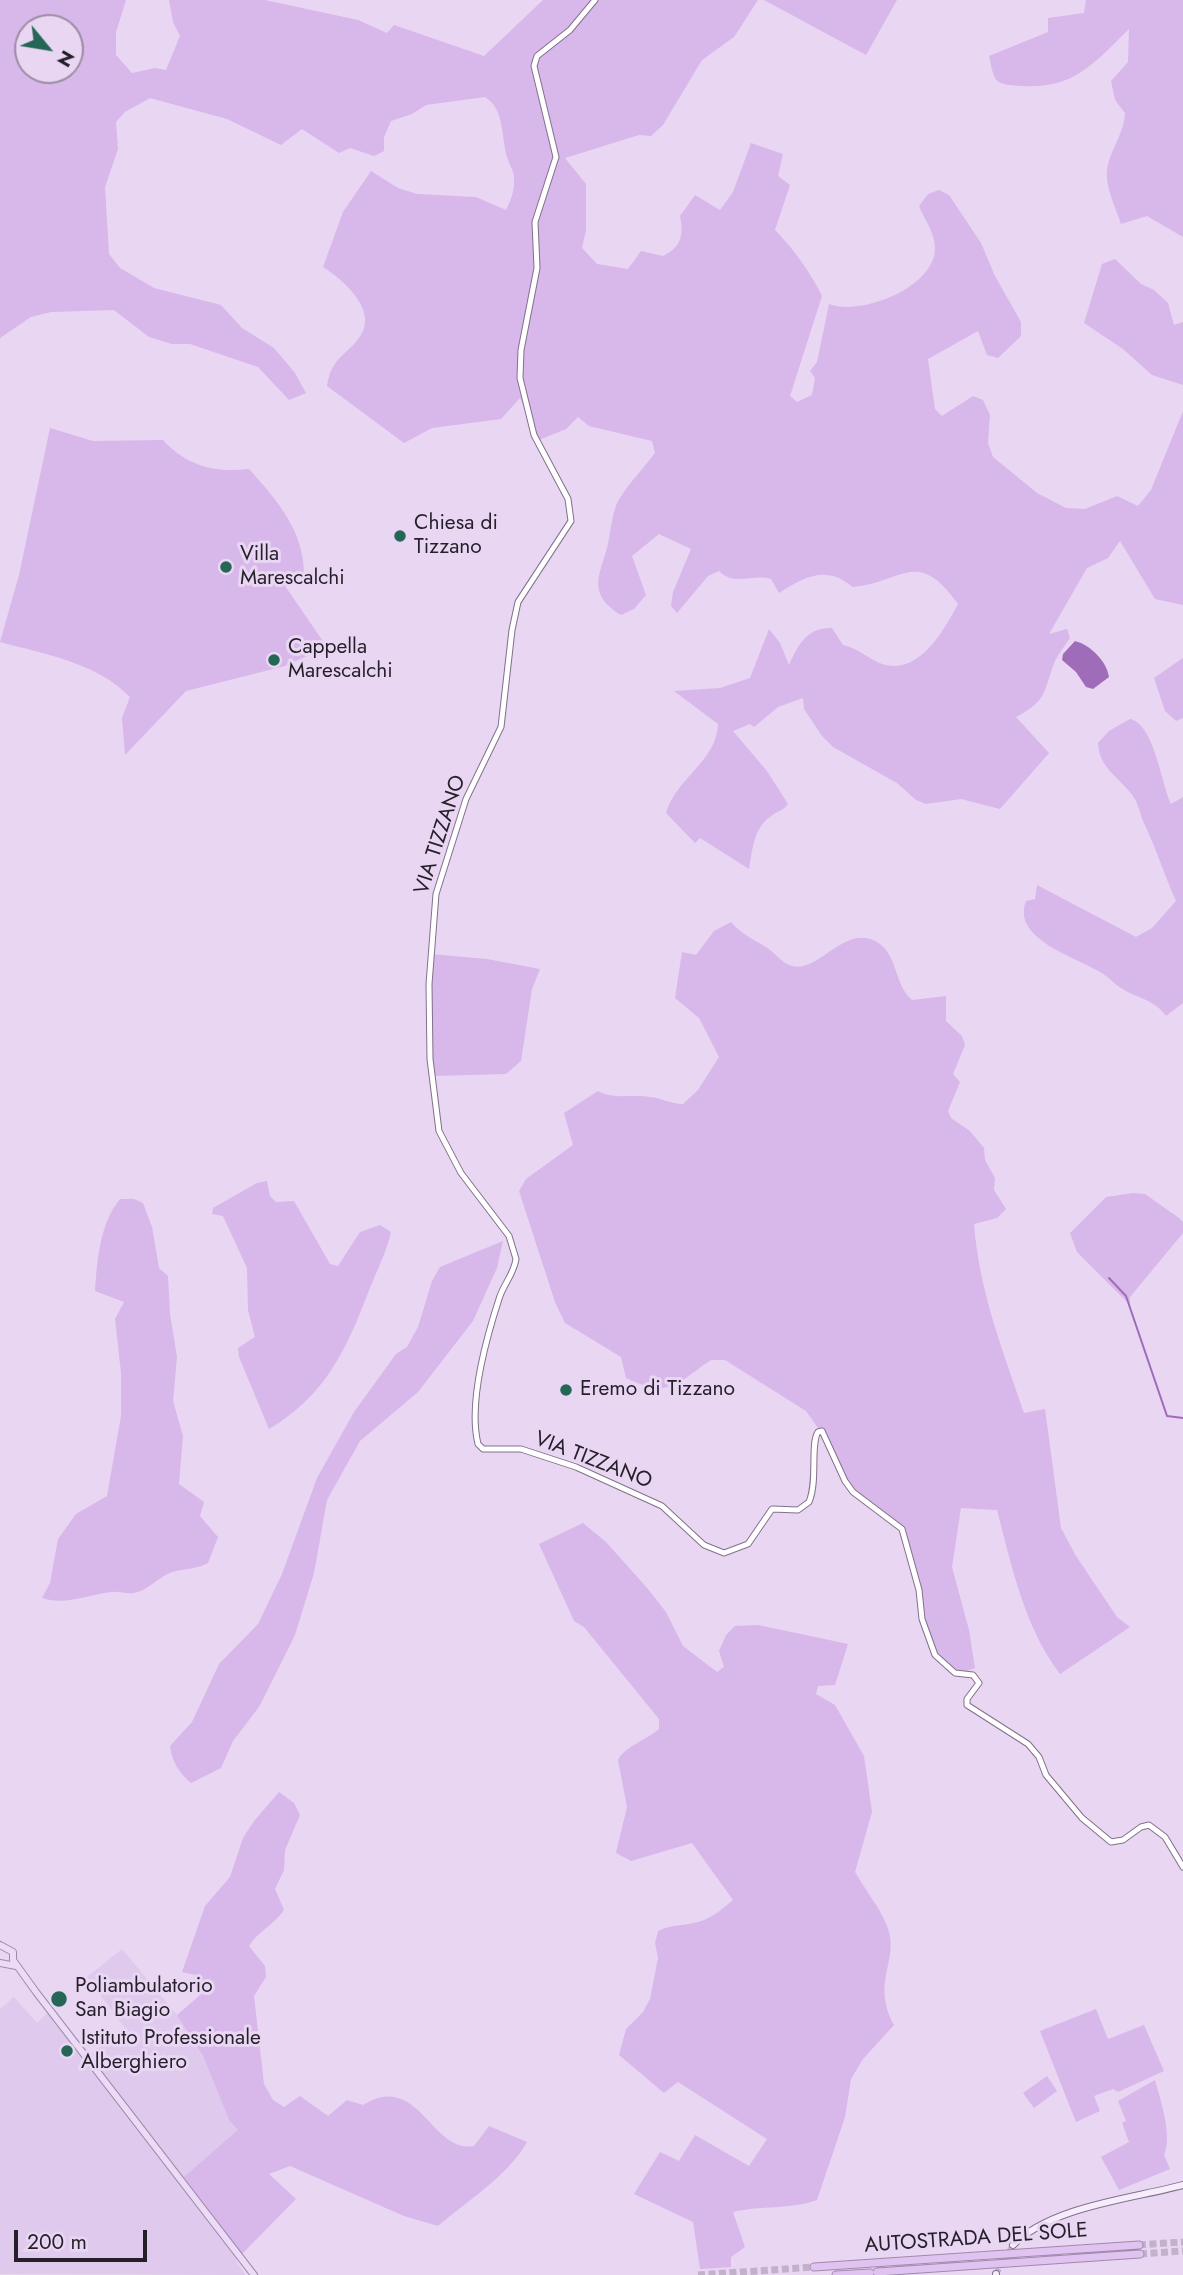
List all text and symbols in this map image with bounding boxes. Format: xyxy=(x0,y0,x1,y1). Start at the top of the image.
north arrow xyxy=(14,14,84,84)
text: N xyxy=(50,45,81,72)
place label: Chiesa di Tizzano xyxy=(414,511,498,561)
marker: Chiesa di Tizzano xyxy=(392,528,408,544)
place label: Villa Marescalchi xyxy=(240,542,345,592)
marker: Villa Marescalchi xyxy=(218,559,234,575)
place label: Cappella Marescalchi xyxy=(288,635,393,685)
marker: Cappella Marescalchi xyxy=(266,652,282,668)
street label: VIA TIZZANO xyxy=(410,772,472,898)
place label: Eremo di Tizzano xyxy=(580,1377,735,1403)
marker: Eremo di Tizzano xyxy=(558,1382,574,1398)
street label: VIA TIZZANO xyxy=(531,1427,655,1495)
place label: Poliambulatorio San Biagio xyxy=(75,1974,213,2024)
marker: Poliambulatorio San Biagio xyxy=(49,1989,69,2009)
place label: Istituto Professionale Alberghiero xyxy=(81,2026,261,2076)
marker: Istituto Professionale Alberghiero xyxy=(59,2043,75,2059)
scale bar xyxy=(18,2216,150,2260)
street label: AUTOSTRADA DEL SOLE xyxy=(864,2219,1088,2259)
text: 200 m xyxy=(27,2227,87,2257)

